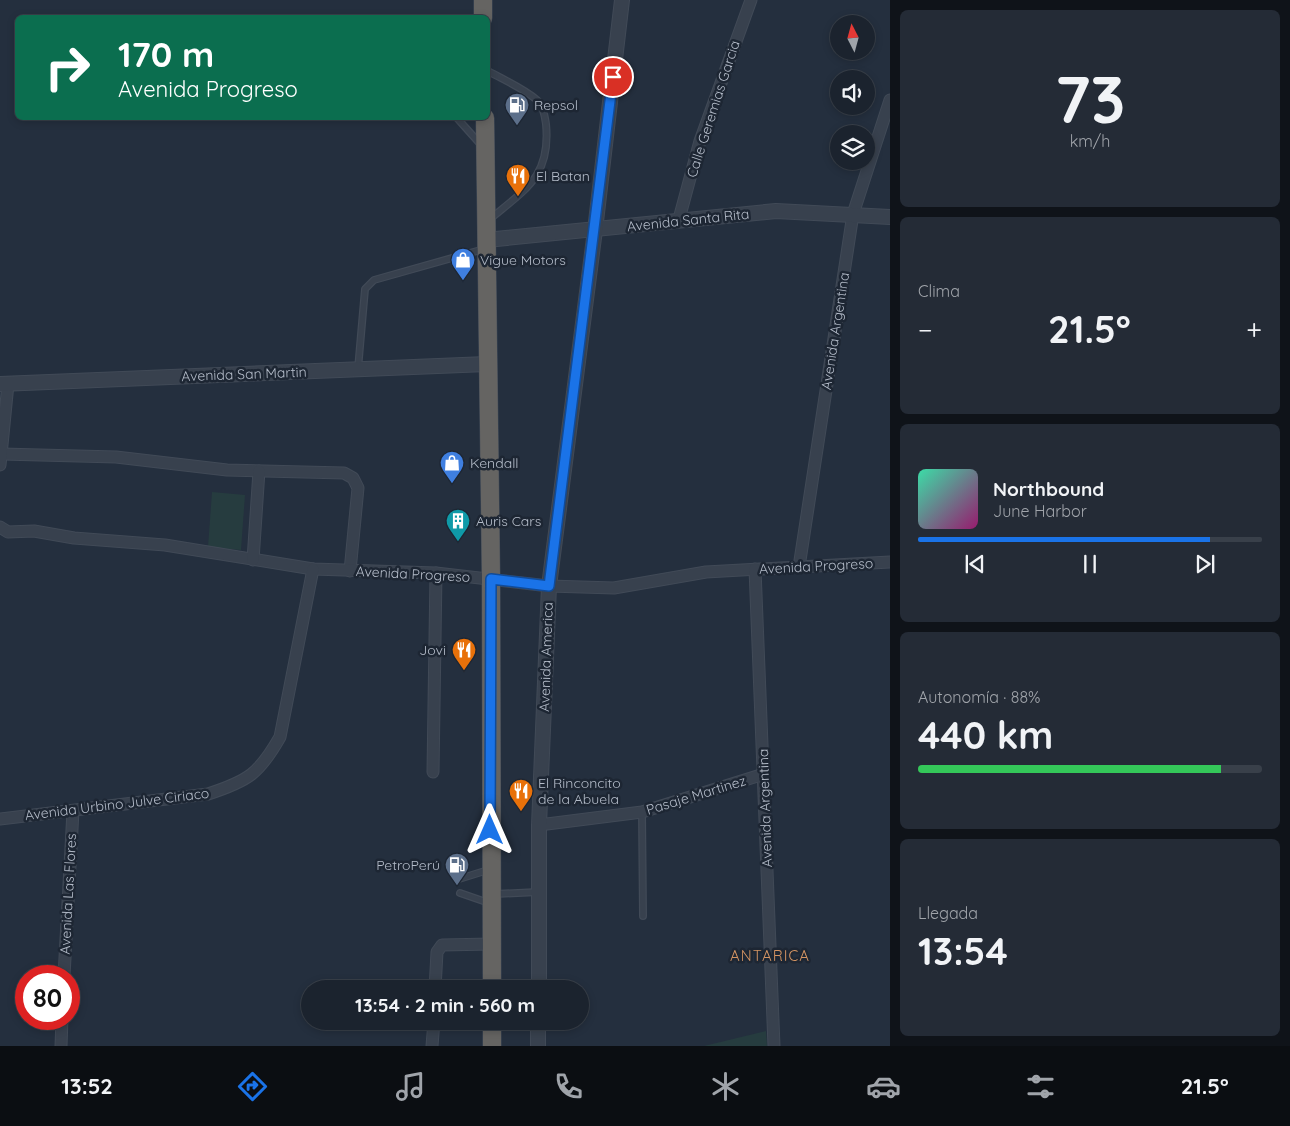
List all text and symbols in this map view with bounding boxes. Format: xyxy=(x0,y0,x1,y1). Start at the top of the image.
north arrow xyxy=(830,15,875,60)
map controls xyxy=(830,15,875,170)
text: 170 m xyxy=(118,32,214,76)
icon: right xyxy=(35,35,100,100)
street label: Calle Geremias Garcia xyxy=(682,38,744,180)
pin xyxy=(592,56,634,98)
text: 73 xyxy=(1055,58,1125,139)
icon: arrive xyxy=(599,63,627,91)
button: sound xyxy=(830,70,875,115)
text: Avenida Progreso xyxy=(118,75,298,103)
fuel station icon: Repsol xyxy=(504,92,530,126)
place label: Repsol xyxy=(534,96,578,114)
button: layers xyxy=(830,125,875,170)
text: km/h xyxy=(1070,131,1110,151)
restaurant icon: El Batan xyxy=(505,163,531,197)
place label: El Batan xyxy=(536,167,590,185)
street label: Avenida Santa Rita xyxy=(626,205,750,235)
shop icon: Vigue Motors xyxy=(450,247,476,281)
place label: Vigue Motors xyxy=(480,251,566,269)
street label: Avenida Argentina xyxy=(817,271,853,391)
text: Clima xyxy=(918,281,960,301)
text: 21.5° xyxy=(1048,305,1131,353)
text: − xyxy=(918,312,933,347)
text: + xyxy=(1246,312,1262,347)
street label: Avenida San Martin xyxy=(181,363,307,385)
shop icon: Kendall xyxy=(439,450,465,484)
place label: Kendall xyxy=(470,454,519,472)
text: Northbound xyxy=(993,477,1104,501)
text: June Harbor xyxy=(993,501,1087,521)
building icon: Auris Cars xyxy=(445,508,471,542)
place label: Auris Cars xyxy=(476,512,541,530)
icon: previous xyxy=(961,550,989,578)
icon: pause xyxy=(1076,550,1104,578)
icon: next xyxy=(1191,550,1219,578)
street label: Avenida Progreso xyxy=(758,554,874,578)
street label: Avenida Progreso xyxy=(355,562,471,586)
street label: Avenida America xyxy=(535,602,557,712)
restaurant icon: Jovi xyxy=(451,637,477,671)
place label: Jovi xyxy=(419,641,446,659)
text: Autonomía · 88% xyxy=(918,687,1040,707)
text: 440 km xyxy=(918,711,1053,759)
street label: Avenida Argentina xyxy=(754,748,776,868)
street label: Pasaje Martinez xyxy=(644,771,748,819)
place label: El Rinconcito de la Abuela xyxy=(538,774,621,808)
restaurant icon: El Rinconcito de la Abuela xyxy=(508,778,534,812)
street label: Avenida Urbino Julve Ciriaco xyxy=(24,784,210,824)
position arrow xyxy=(463,803,515,855)
street label: Avenida Las Flores xyxy=(56,833,80,955)
fuel station icon: PetroPerú xyxy=(444,852,470,886)
place label: PetroPerú xyxy=(376,856,440,874)
text: Llegada xyxy=(918,903,978,923)
text: 13:54 xyxy=(918,927,1008,975)
district label: ANTARICA xyxy=(730,946,810,965)
speed limit sign: 80 xyxy=(15,965,80,1030)
text: 13:54 · 2 min · 560 m xyxy=(355,993,535,1017)
icon: directions xyxy=(235,1069,270,1104)
icon: music xyxy=(393,1069,428,1104)
icon: phone xyxy=(551,1069,586,1104)
icon: climate xyxy=(708,1069,743,1104)
icon: car xyxy=(866,1069,901,1104)
icon: filters xyxy=(1023,1069,1058,1104)
text: 13:52 xyxy=(61,1072,113,1100)
text: 21.5° xyxy=(1181,1072,1229,1100)

